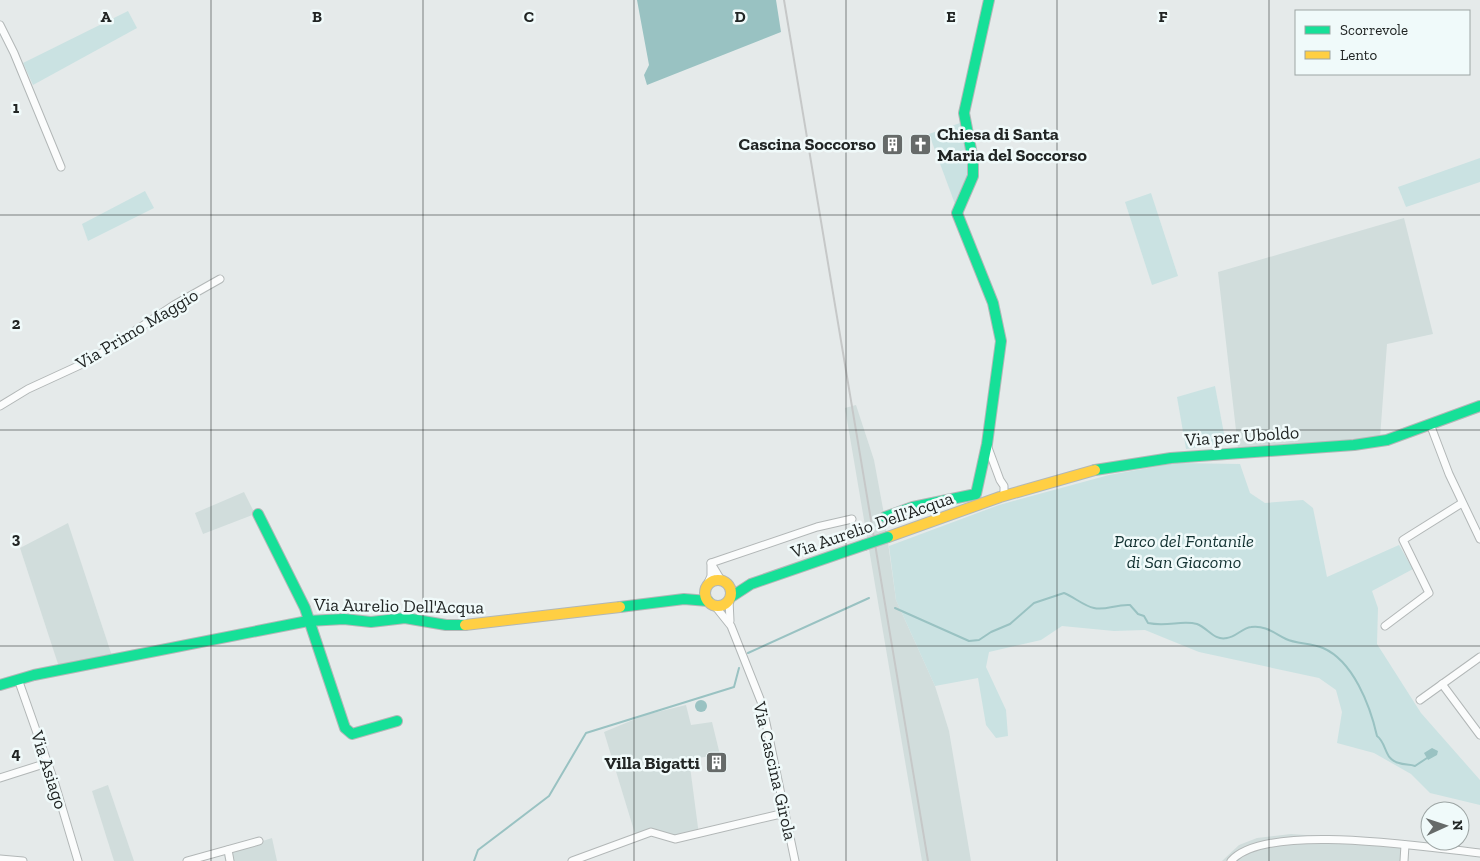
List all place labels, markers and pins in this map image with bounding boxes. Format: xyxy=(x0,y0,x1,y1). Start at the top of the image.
place label: Chiesa di Santa Maria del Soccorso xyxy=(937,123,1087,166)
building icon: Cascina Soccorso xyxy=(880,132,904,156)
church icon: Chiesa di Santa Maria del Soccorso xyxy=(909,132,933,156)
place label: Cascina Soccorso xyxy=(739,133,877,155)
building icon: Villa Bigatti xyxy=(704,751,728,775)
place label: Villa Bigatti xyxy=(604,752,701,774)

